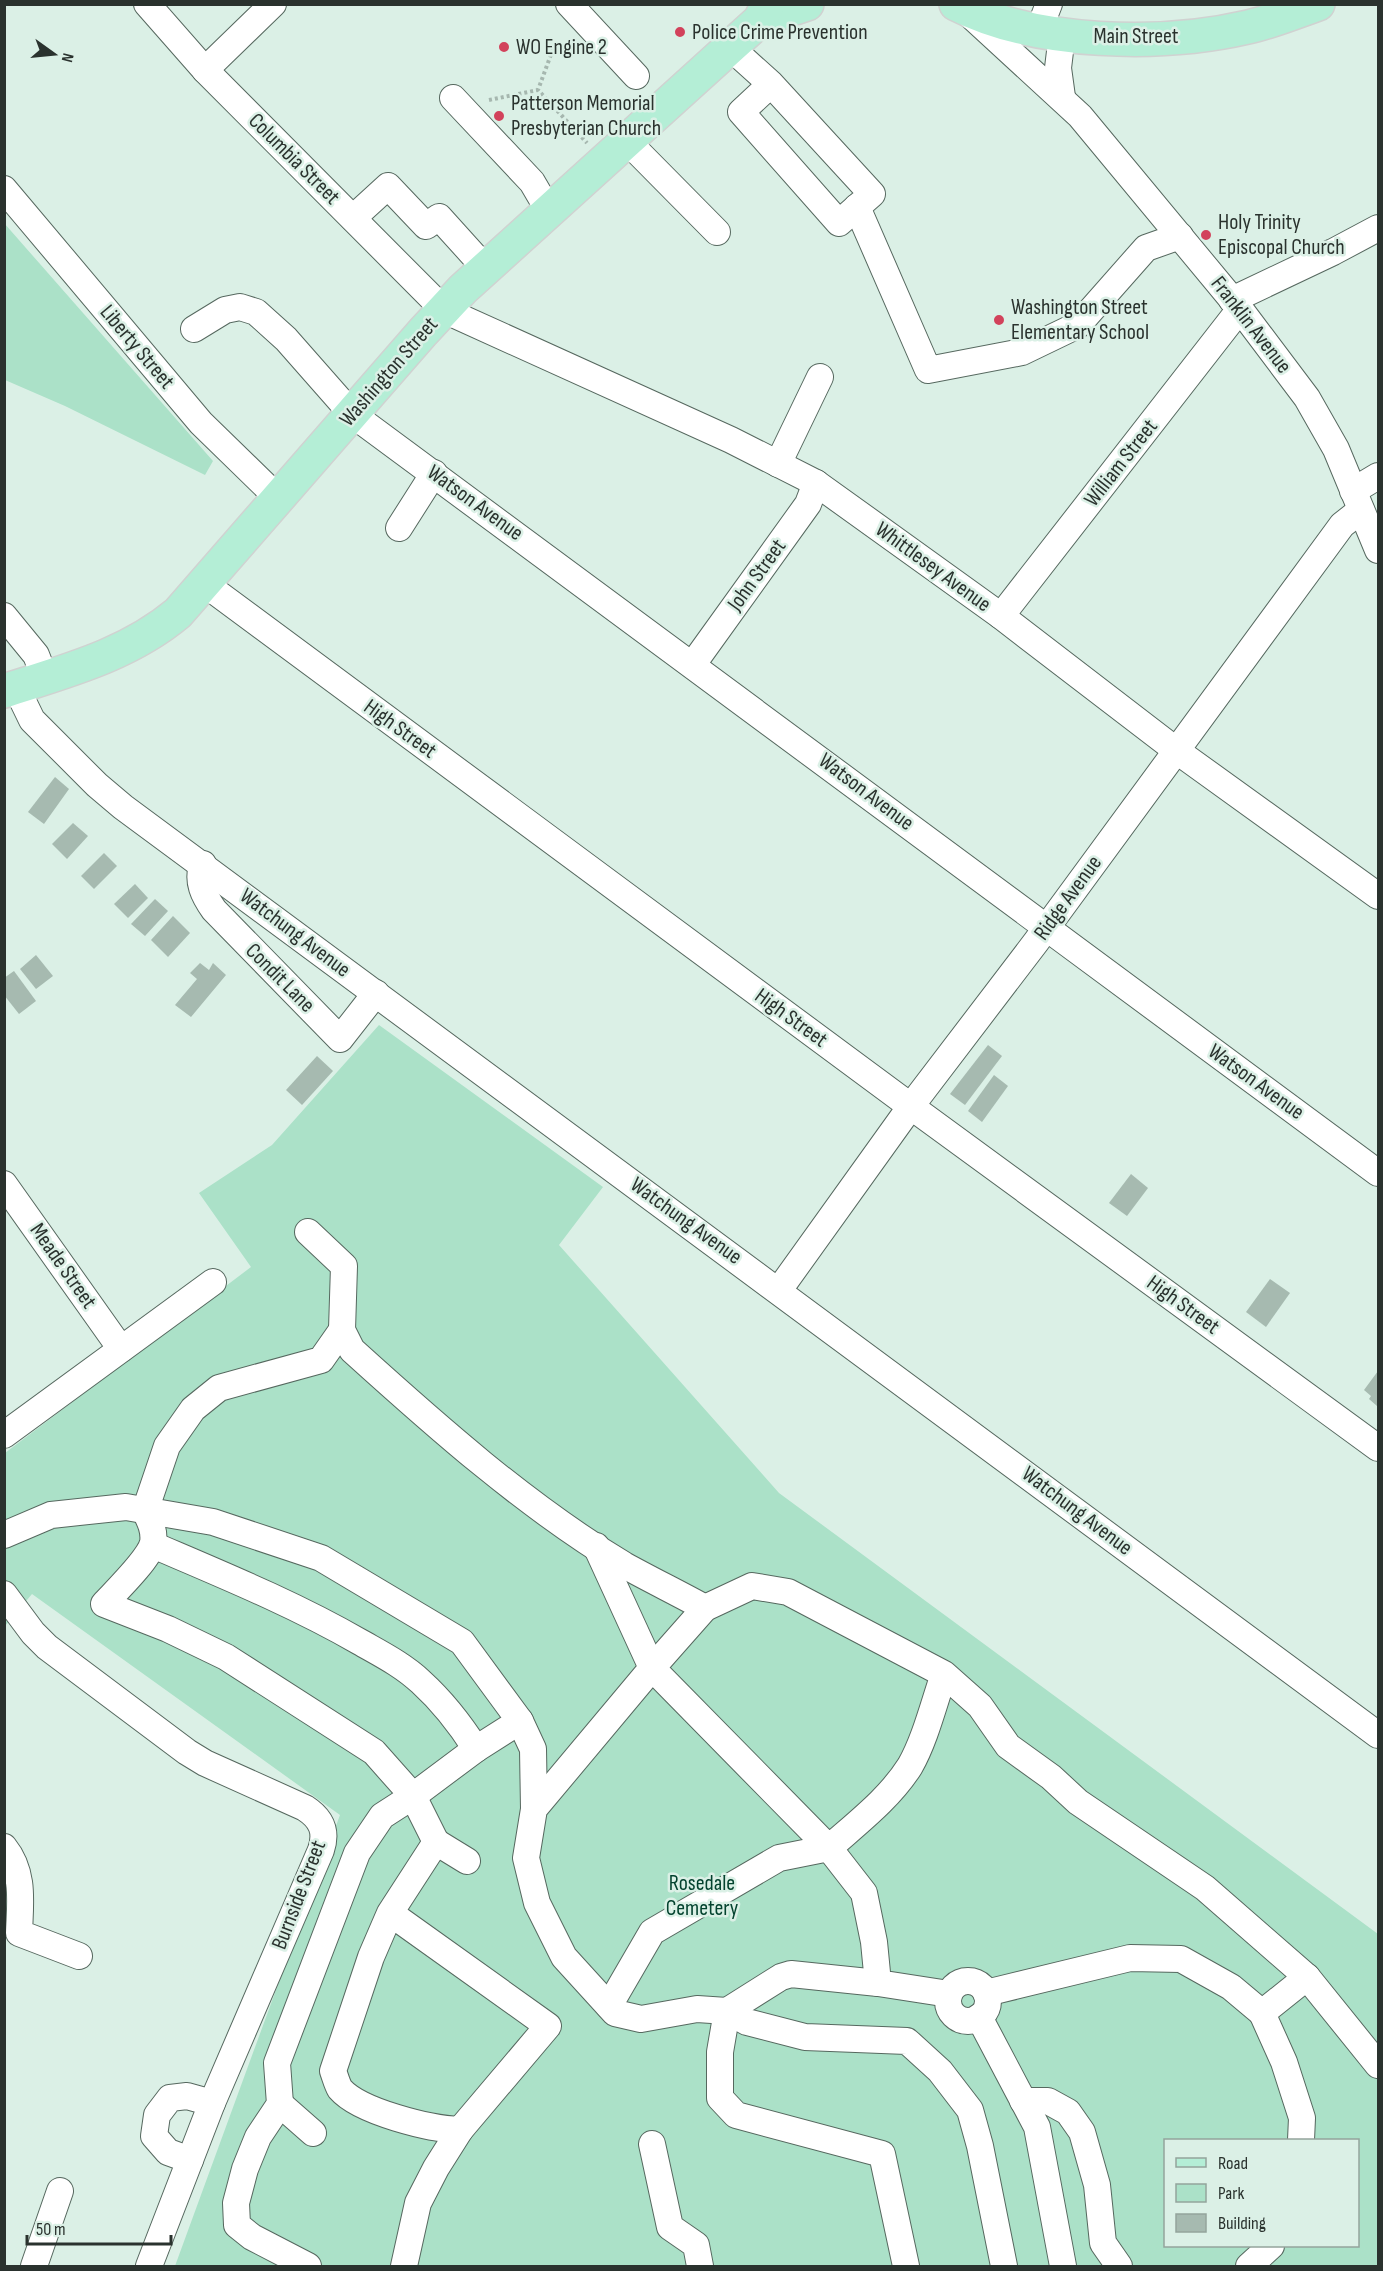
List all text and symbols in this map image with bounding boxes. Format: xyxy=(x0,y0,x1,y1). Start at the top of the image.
place label: Police Crime Prevention xyxy=(692,19,868,46)
street label: Main Street xyxy=(1094,23,1179,50)
north arrow xyxy=(24,24,84,84)
marker: Police Crime Prevention xyxy=(673,25,687,39)
place label: WO Engine 2 xyxy=(516,34,607,61)
marker: WO Engine 2 xyxy=(497,40,511,54)
text: N xyxy=(57,51,77,64)
place label: Patterson Memorial Presbyterian Church xyxy=(511,90,661,142)
street label: Columbia Street xyxy=(243,108,346,211)
marker: Patterson Memorial Presbyterian Church xyxy=(492,109,506,123)
place label: Holy Trinity Episcopal Church xyxy=(1218,209,1345,261)
marker: Holy Trinity Episcopal Church xyxy=(1199,228,1213,242)
street label: Franklin Avenue xyxy=(1205,271,1297,379)
place label: Washington Street Elementary School xyxy=(1011,294,1149,346)
street label: Liberty Street xyxy=(94,299,180,395)
street label: Washington Street xyxy=(334,311,444,432)
marker: Washington Street Elementary School xyxy=(992,313,1006,327)
street label: William Street xyxy=(1078,414,1164,512)
street label: Watson Avenue xyxy=(422,459,528,547)
street label: Whittlesey Avenue xyxy=(870,516,996,618)
street label: John Street xyxy=(721,534,792,617)
street label: High Street xyxy=(358,694,442,765)
street label: Watson Avenue xyxy=(813,747,919,837)
street label: Ridge Avenue xyxy=(1028,850,1108,946)
street label: Watchung Avenue xyxy=(234,883,356,983)
street label: Condit Lane xyxy=(240,938,320,1018)
street label: High Street xyxy=(749,983,833,1054)
street label: Watson Avenue xyxy=(1203,1038,1309,1126)
street label: Watchung Avenue xyxy=(625,1171,747,1271)
street label: Meade Street xyxy=(24,1218,102,1314)
street label: High Street xyxy=(1141,1270,1225,1341)
street label: Watchung Avenue xyxy=(1016,1461,1138,1561)
street label: Burnside Street xyxy=(266,1836,332,1953)
park label: Rosedale Cemetery xyxy=(666,1870,739,1922)
legend xyxy=(1164,2139,1359,2247)
text: Road xyxy=(1218,2153,1248,2174)
text: Park xyxy=(1218,2183,1244,2204)
scale bar xyxy=(27,2208,171,2246)
text: Building xyxy=(1218,2213,1266,2234)
text: 50 m xyxy=(36,2219,66,2240)

